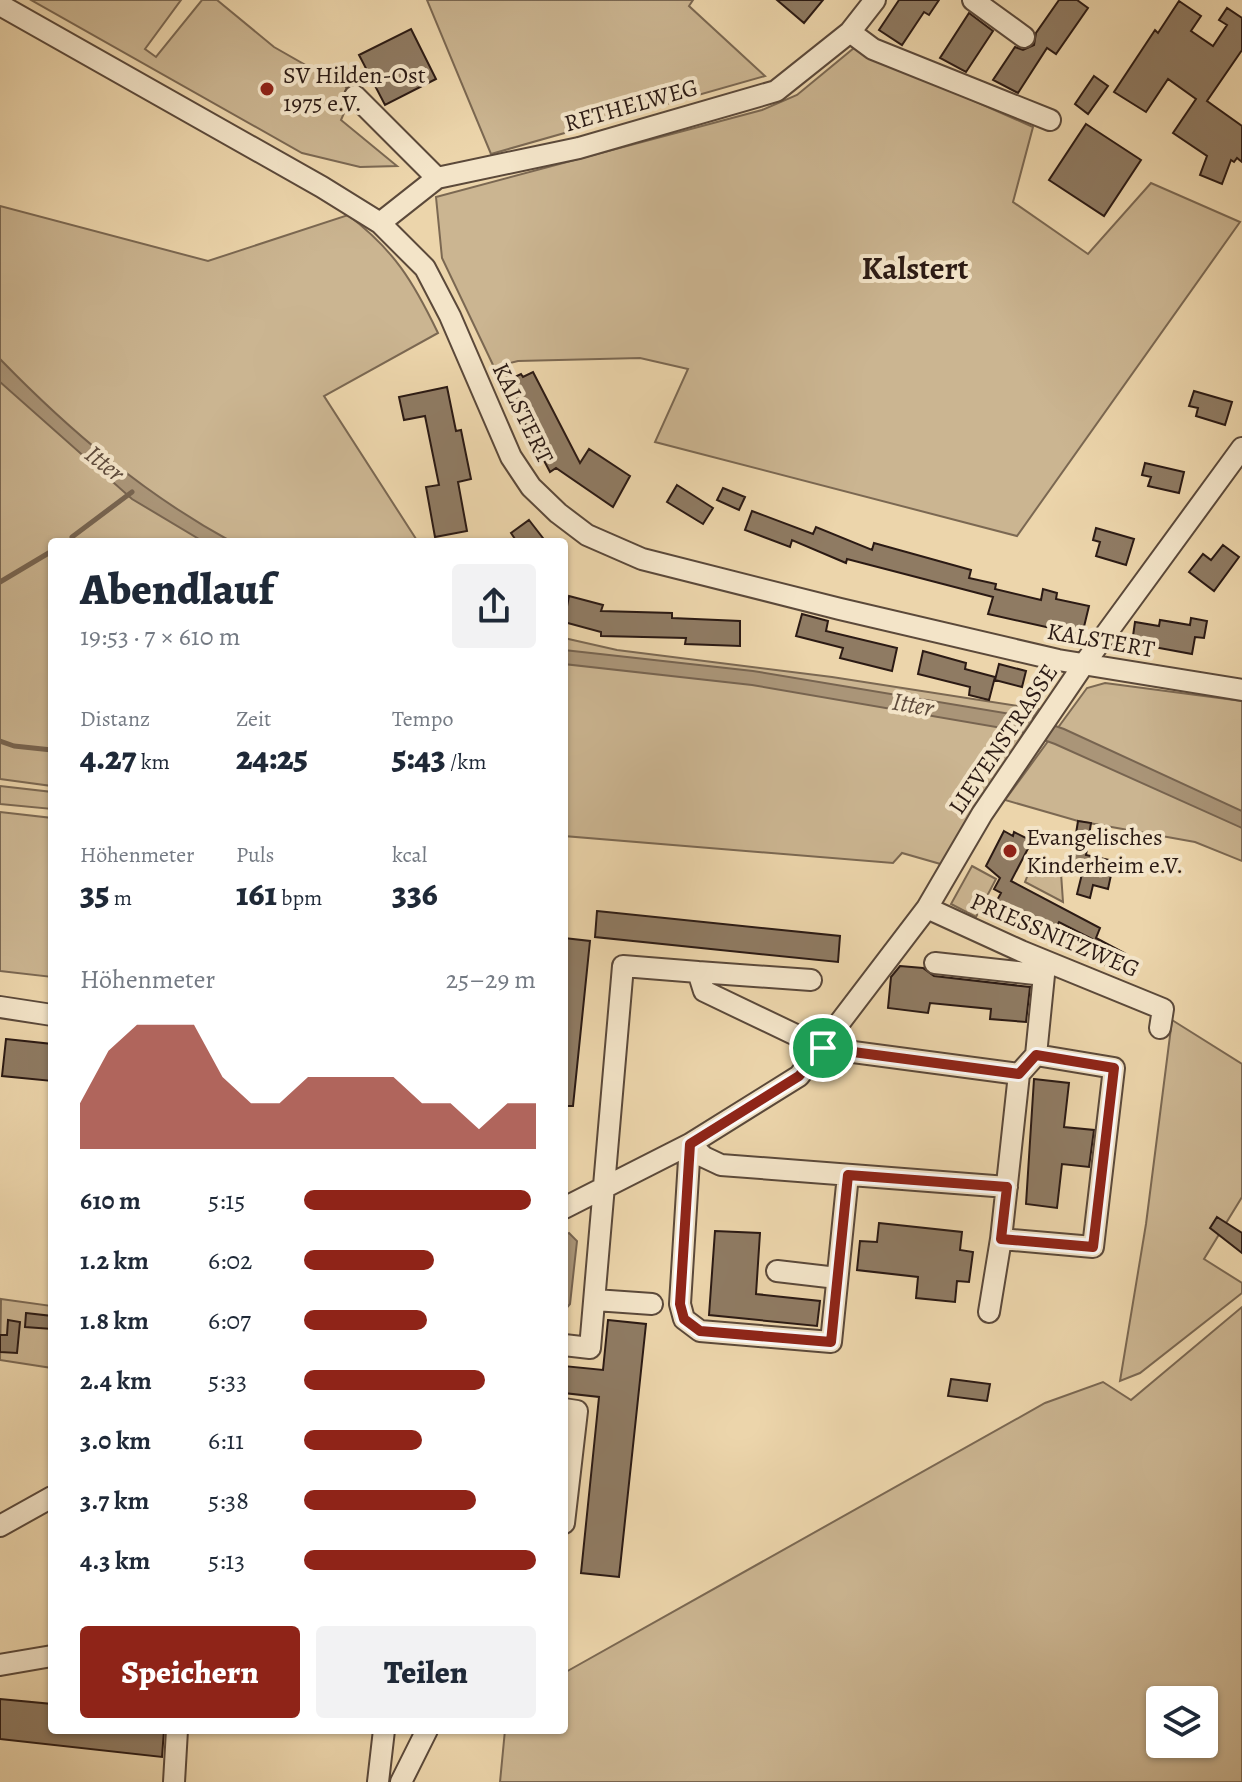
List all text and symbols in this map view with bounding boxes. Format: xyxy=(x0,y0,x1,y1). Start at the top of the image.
place label: SV Hilden-Ost 1975 e.V. xyxy=(283,59,426,119)
street label: RETHELWEG xyxy=(560,71,702,139)
marker: SV Hilden-Ost 1975 e.V. xyxy=(258,80,276,98)
district label: Kalstert xyxy=(862,246,969,290)
street label: KALSTERT xyxy=(485,357,561,469)
water label: Itter xyxy=(78,437,133,491)
text: Abendlauf xyxy=(80,559,274,619)
button: share xyxy=(452,564,536,648)
street label: KALSTERT xyxy=(1045,615,1157,665)
text: 19:53 · 7 × 610 m xyxy=(80,619,240,654)
street label: LIEVENSTRASSE xyxy=(941,658,1065,820)
water label: Itter xyxy=(890,684,937,725)
text: Distanz xyxy=(80,704,150,734)
text: Zeit xyxy=(236,704,271,734)
text: Tempo xyxy=(392,704,453,734)
text: 4.27 xyxy=(80,734,136,781)
text: 24:25 xyxy=(236,734,308,781)
text: 5:43 xyxy=(392,734,446,781)
text: km xyxy=(136,747,170,777)
text: /km xyxy=(446,747,487,777)
place label: Evangelisches Kinderheim e.V. xyxy=(1026,821,1183,881)
text: Höhenmeter xyxy=(80,840,194,870)
text: Puls xyxy=(236,840,274,870)
text: kcal xyxy=(392,840,427,870)
marker: Evangelisches Kinderheim e.V. xyxy=(1001,842,1019,860)
text: 35 xyxy=(80,870,109,917)
text: 161 xyxy=(236,870,277,917)
text: 336 xyxy=(392,870,438,917)
text: m xyxy=(109,883,132,913)
text: bpm xyxy=(277,883,322,913)
street label: PRIESSNITZWEG xyxy=(966,885,1144,985)
text: Höhenmeter xyxy=(80,962,215,997)
text: 25–29 m xyxy=(446,962,536,997)
pin xyxy=(789,1014,857,1082)
icon: arrive xyxy=(801,1026,845,1070)
text: 610 m xyxy=(80,1183,141,1218)
text: 5:15 xyxy=(208,1183,245,1218)
text: 1.2 km xyxy=(80,1243,149,1278)
text: 6:02 xyxy=(208,1243,252,1278)
text: 1.8 km xyxy=(80,1303,149,1338)
text: 6:07 xyxy=(208,1303,251,1338)
text: 2.4 km xyxy=(80,1363,152,1398)
text: 5:33 xyxy=(208,1363,247,1398)
text: 3.0 km xyxy=(80,1423,151,1458)
text: 6:11 xyxy=(208,1423,244,1458)
text: 3.7 km xyxy=(80,1483,149,1518)
text: 5:38 xyxy=(208,1483,249,1518)
text: 4.3 km xyxy=(80,1543,150,1578)
text: 5:13 xyxy=(208,1543,245,1578)
button: Speichern xyxy=(80,1626,300,1718)
button: Teilen xyxy=(316,1626,536,1718)
map controls xyxy=(1146,1686,1218,1758)
button: layers xyxy=(1146,1686,1218,1758)

